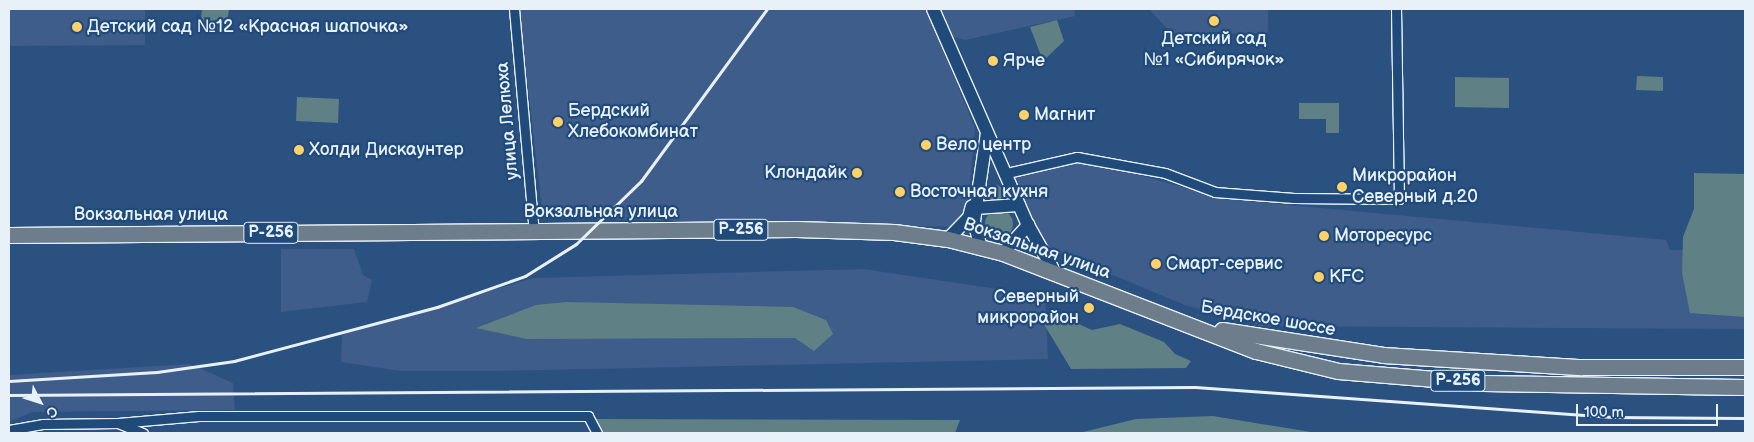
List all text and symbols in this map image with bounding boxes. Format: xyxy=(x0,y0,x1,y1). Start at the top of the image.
marker: Детский сад №1 «Сибирячок» xyxy=(1208,15,1220,27)
place label: Детский сад №12 «Красная шапочка» xyxy=(87,16,408,38)
marker: Детский сад №12 «Красная шапочка» xyxy=(71,21,83,33)
place label: Детский сад №1 «Сибирячок» xyxy=(1143,29,1285,72)
place label: Ярче xyxy=(1003,50,1045,72)
marker: Ярче xyxy=(987,55,999,67)
street label: улица Лелюха xyxy=(492,61,524,181)
place label: Бердский Хлебокомбинат xyxy=(568,101,698,144)
place label: Магнит xyxy=(1034,104,1095,126)
marker: Магнит xyxy=(1018,109,1030,121)
marker: Бердский Хлебокомбинат xyxy=(552,116,564,128)
place label: Вело центр xyxy=(936,134,1031,156)
place label: Холди Дискаунтер xyxy=(309,139,464,161)
marker: Вело центр xyxy=(920,139,932,151)
marker: Холди Дискаунтер xyxy=(293,144,305,156)
place label: Клондайк xyxy=(764,162,847,184)
place label: Микрорайон Северный д.20 xyxy=(1352,166,1478,208)
marker: Клондайк xyxy=(851,167,863,179)
place label: Восточная кухня xyxy=(910,181,1048,203)
marker: Микрорайон Северный д.20 xyxy=(1336,181,1348,193)
marker: Восточная кухня xyxy=(894,186,906,198)
street label: Вокзальная улица xyxy=(524,201,678,223)
street label: Вокзальная улица xyxy=(74,204,228,226)
street label: Вокзальная улица xyxy=(961,214,1113,284)
road number: Р-256 xyxy=(712,216,770,244)
road number: Р-256 xyxy=(242,220,300,247)
place label: Моторесурс xyxy=(1334,225,1432,247)
marker: Моторесурс xyxy=(1318,230,1330,242)
place label: Смарт-сервис xyxy=(1166,253,1283,275)
marker: Смарт-сервис xyxy=(1150,258,1162,270)
place label: KFC xyxy=(1329,266,1364,288)
marker: KFC xyxy=(1313,271,1325,283)
place label: Северный микрорайон xyxy=(977,287,1079,330)
street label: Бердское шоссе xyxy=(1199,297,1337,341)
marker: Северный микрорайон xyxy=(1083,302,1095,314)
road number: Р-256 xyxy=(1429,368,1487,394)
north arrow xyxy=(15,377,65,427)
scale bar xyxy=(1579,394,1722,426)
text: С xyxy=(42,403,62,421)
text: 100 m xyxy=(1584,403,1624,422)

